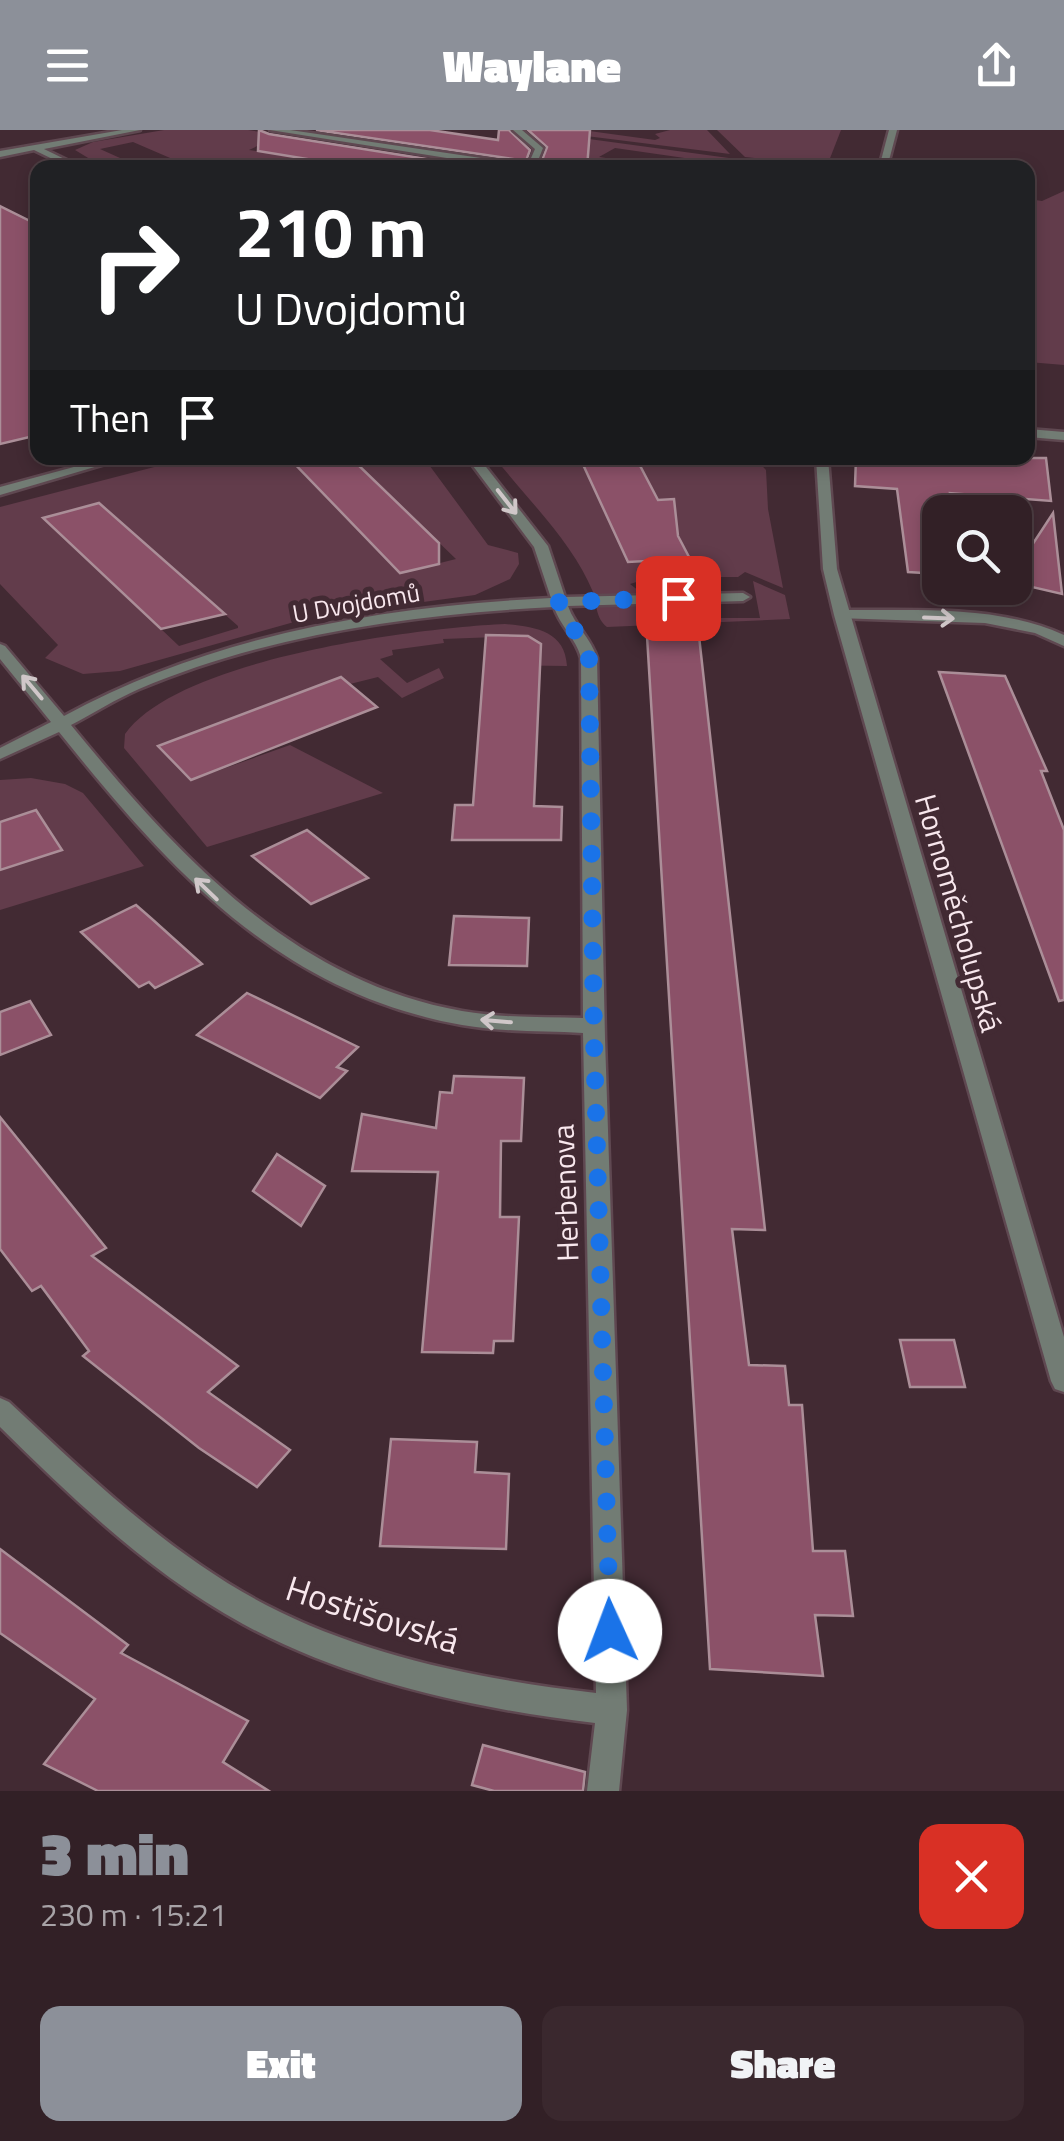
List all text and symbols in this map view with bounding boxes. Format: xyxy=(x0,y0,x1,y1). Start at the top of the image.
text: Waylane xyxy=(443,31,621,99)
icon: menu xyxy=(40,38,95,93)
icon: share xyxy=(969,38,1024,93)
text: 210 m xyxy=(235,178,427,284)
icon: right xyxy=(70,200,200,330)
text: U Dvojdomů xyxy=(235,274,467,342)
text: Then xyxy=(70,389,150,447)
icon: arrive xyxy=(170,390,225,445)
one-way arrow xyxy=(496,488,517,515)
map controls xyxy=(922,495,1032,605)
button: search xyxy=(922,495,1032,605)
pin xyxy=(636,556,721,641)
icon: arrive xyxy=(651,571,706,626)
street label: U Dvojdomů xyxy=(289,573,423,633)
one-way arrow xyxy=(923,609,955,628)
one-way arrow xyxy=(21,675,44,700)
street label: Hornoměcholupská xyxy=(903,789,1015,1037)
one-way arrow xyxy=(194,878,219,902)
one-way arrow xyxy=(481,1011,513,1030)
street label: Herbenova xyxy=(540,1124,590,1262)
street label: Hostišovská xyxy=(279,1561,467,1667)
position arrow xyxy=(558,1579,662,1683)
text: 3 min xyxy=(40,1807,189,1898)
button: close xyxy=(919,1824,1024,1929)
text: 230 m · 15:21 xyxy=(40,1890,227,1938)
button: Exit xyxy=(40,2006,522,2121)
button: Share xyxy=(542,2006,1024,2121)

